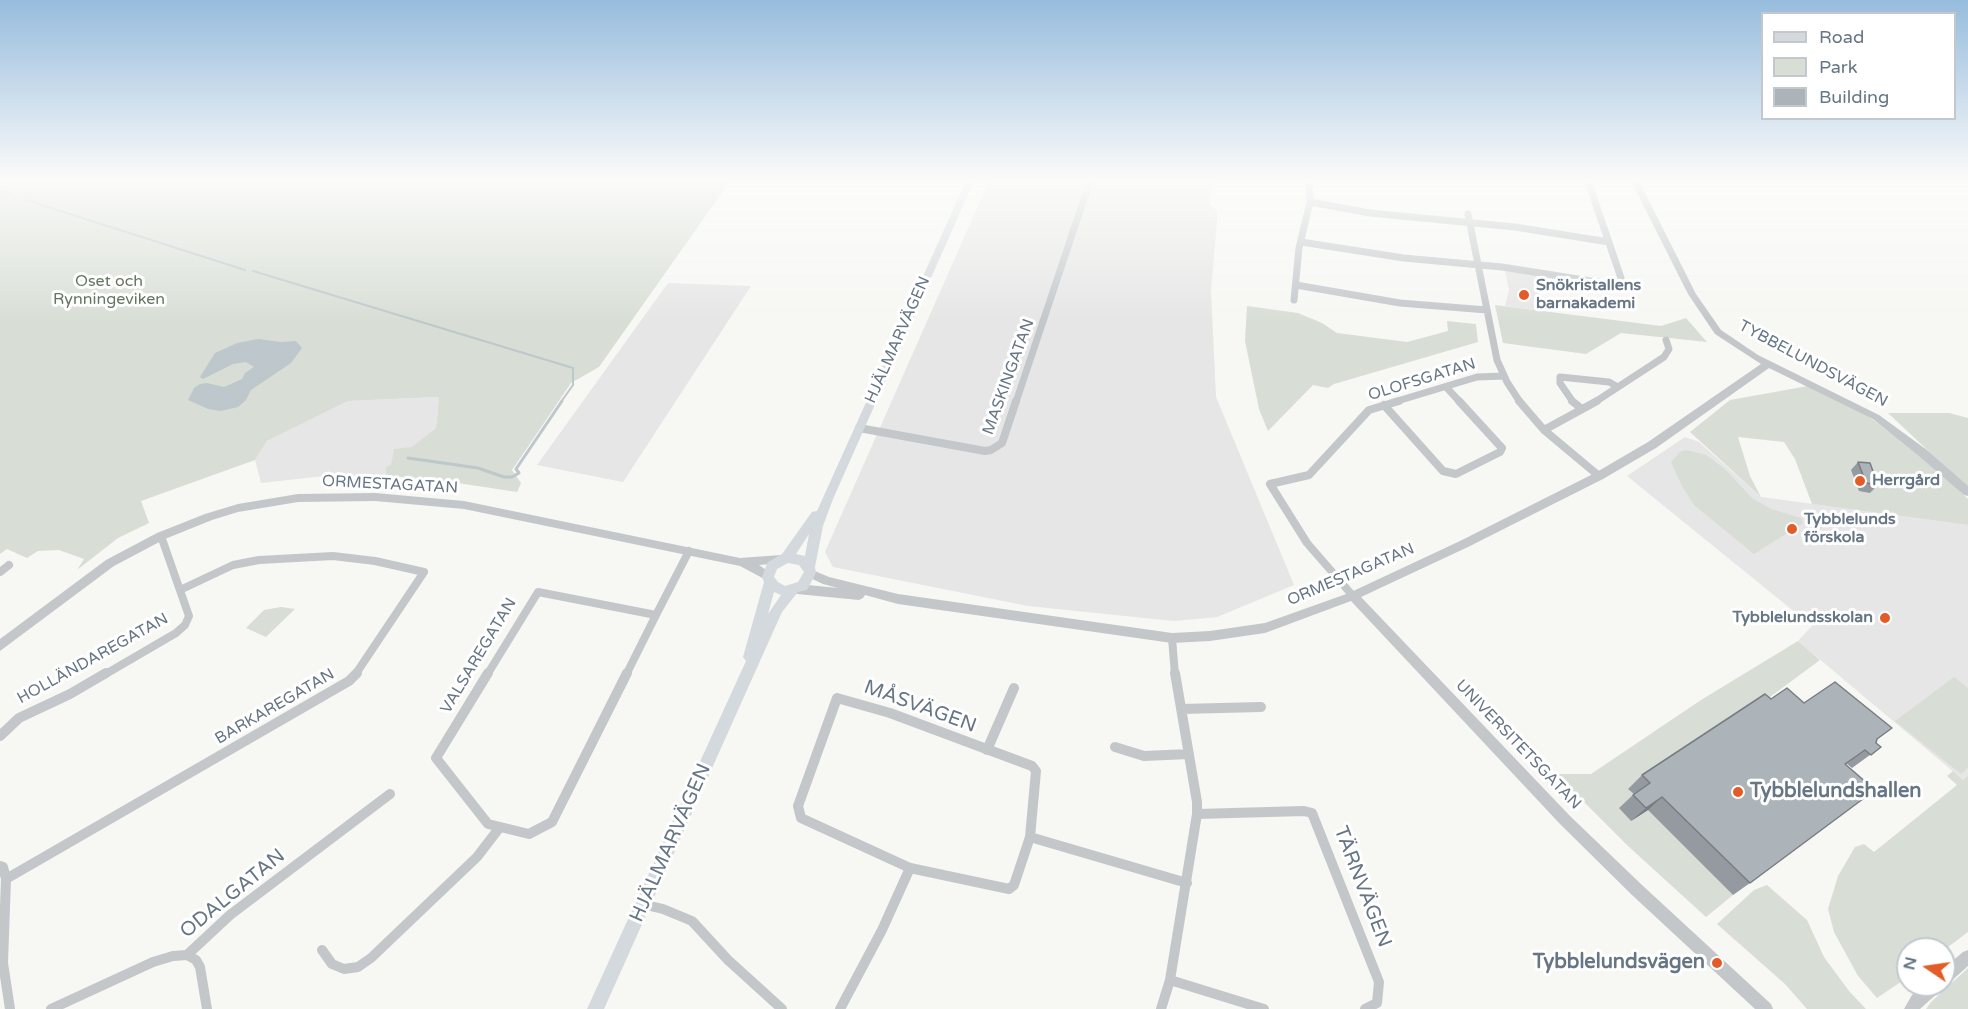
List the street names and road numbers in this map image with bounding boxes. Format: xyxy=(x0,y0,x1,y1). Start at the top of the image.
street label: HJÄLMARVÄGEN xyxy=(861,274,935,406)
street label: MASKINGATAN xyxy=(979,316,1039,438)
street label: TYBBELUNDSVÄGEN xyxy=(1735,317,1891,411)
street label: OLOFSGATAN xyxy=(1366,355,1478,405)
street label: ORMESTAGATAN xyxy=(321,472,459,498)
street label: ORMESTAGATAN xyxy=(1284,540,1418,610)
street label: VALSAREGATAN xyxy=(437,595,521,717)
street label: HOLLÄNDAREGATAN xyxy=(14,609,172,709)
street label: BARKAREGATAN xyxy=(212,665,338,749)
street label: MÅSVÄGEN xyxy=(860,676,980,738)
street label: UNIVERSITETSGATAN xyxy=(1451,676,1585,814)
street label: HJÄLMARVÄGEN xyxy=(625,760,717,926)
street label: TÄRNVÄGEN xyxy=(1328,823,1396,951)
street label: ODALGATAN xyxy=(176,844,290,944)

